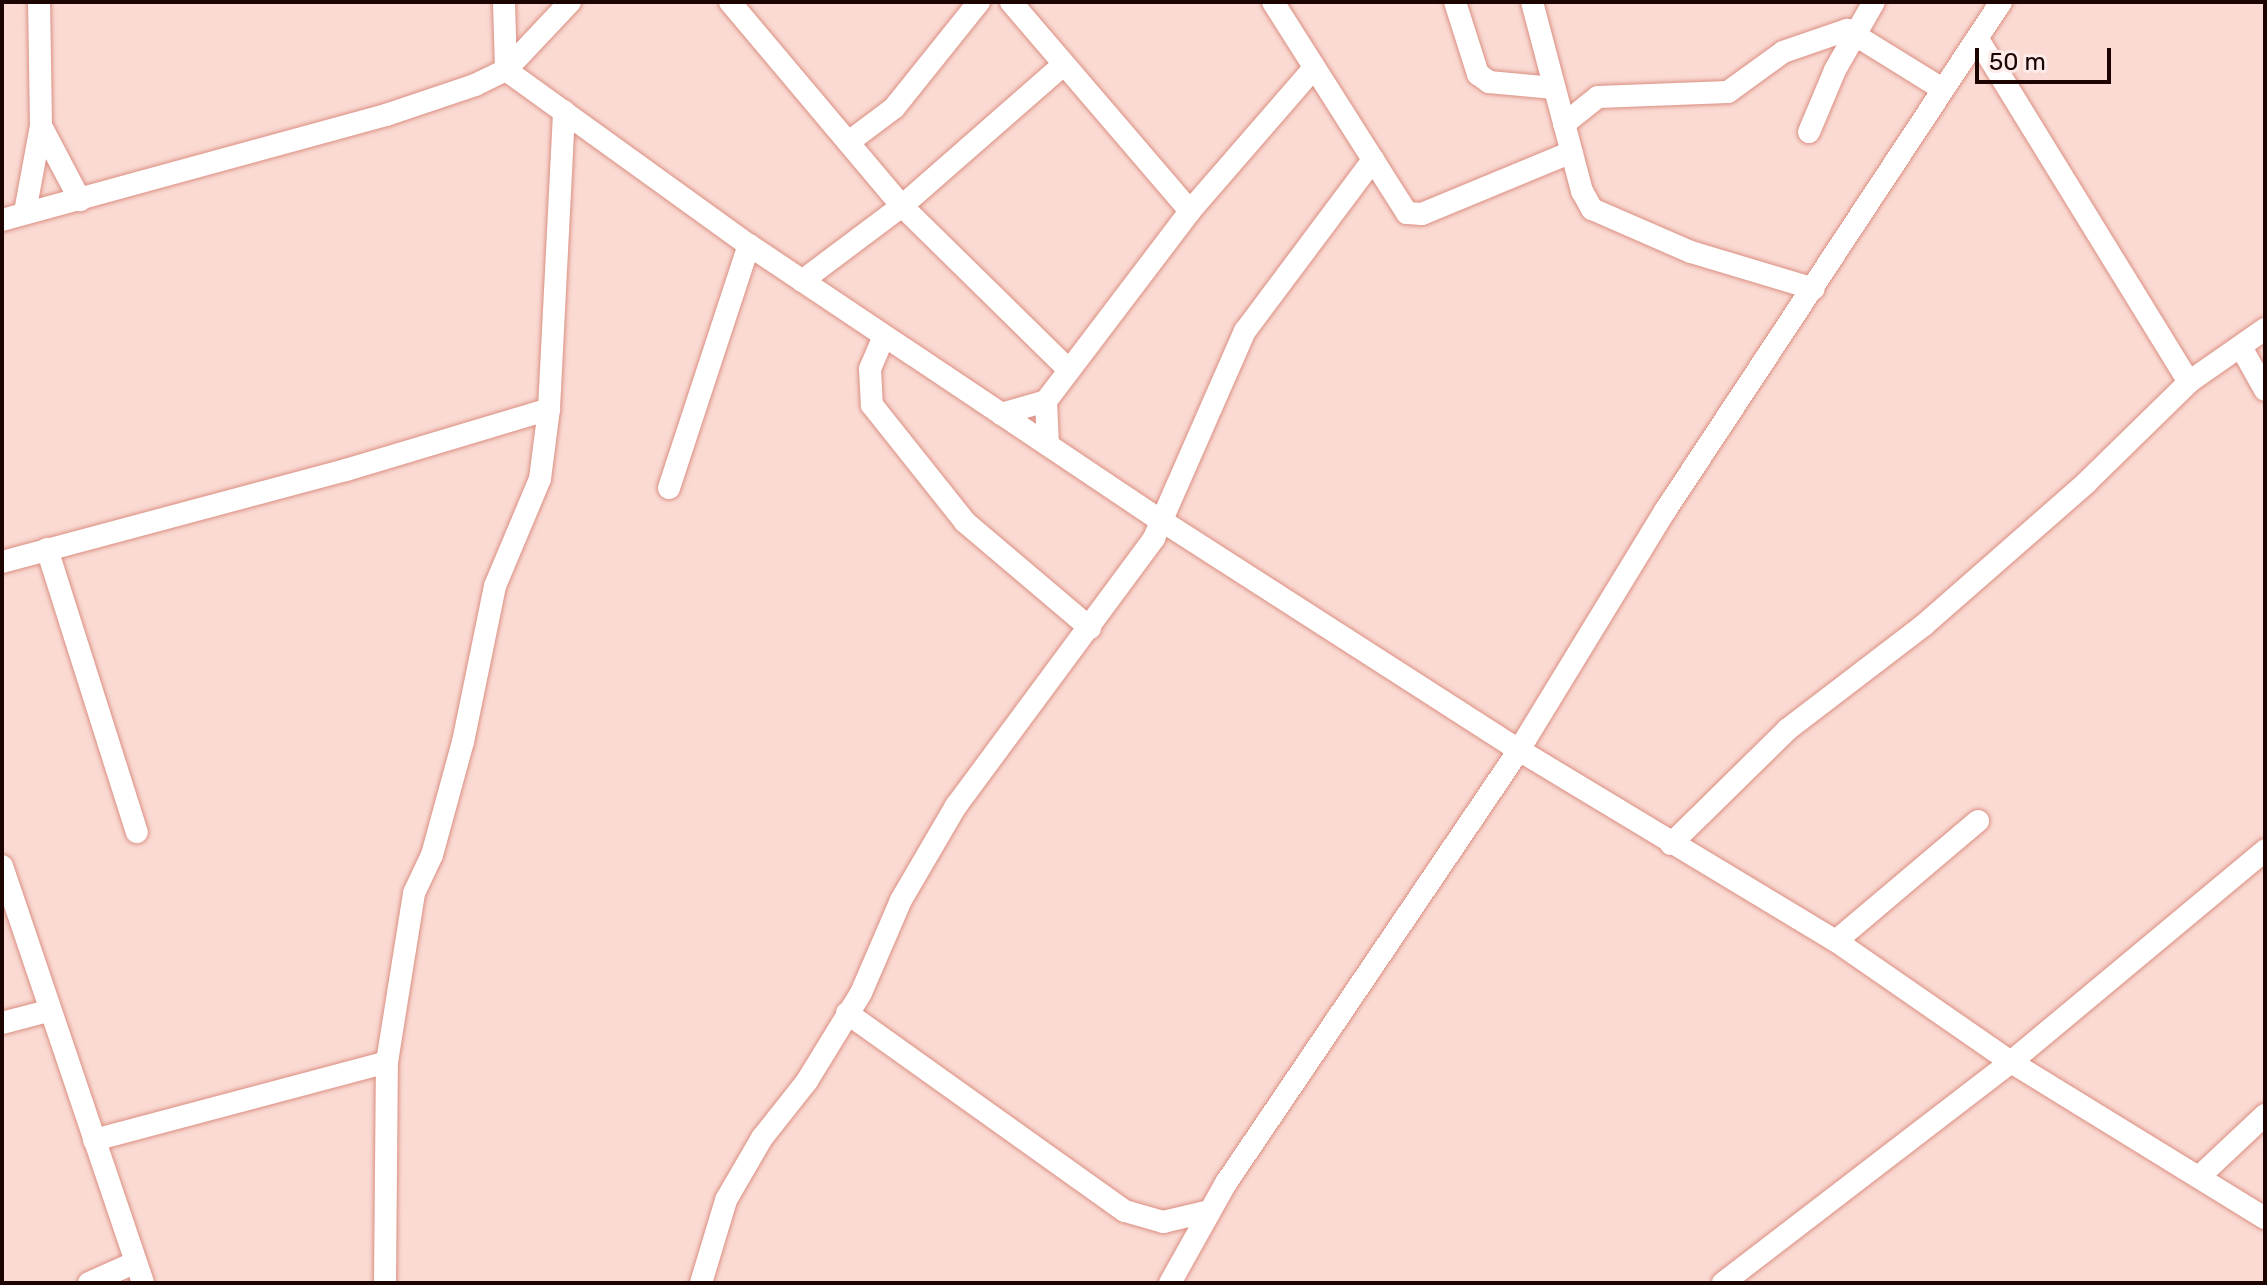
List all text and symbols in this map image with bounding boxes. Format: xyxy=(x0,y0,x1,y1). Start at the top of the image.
scale bar xyxy=(1979,32,2115,82)
text: 50 m xyxy=(1989,48,2046,76)

